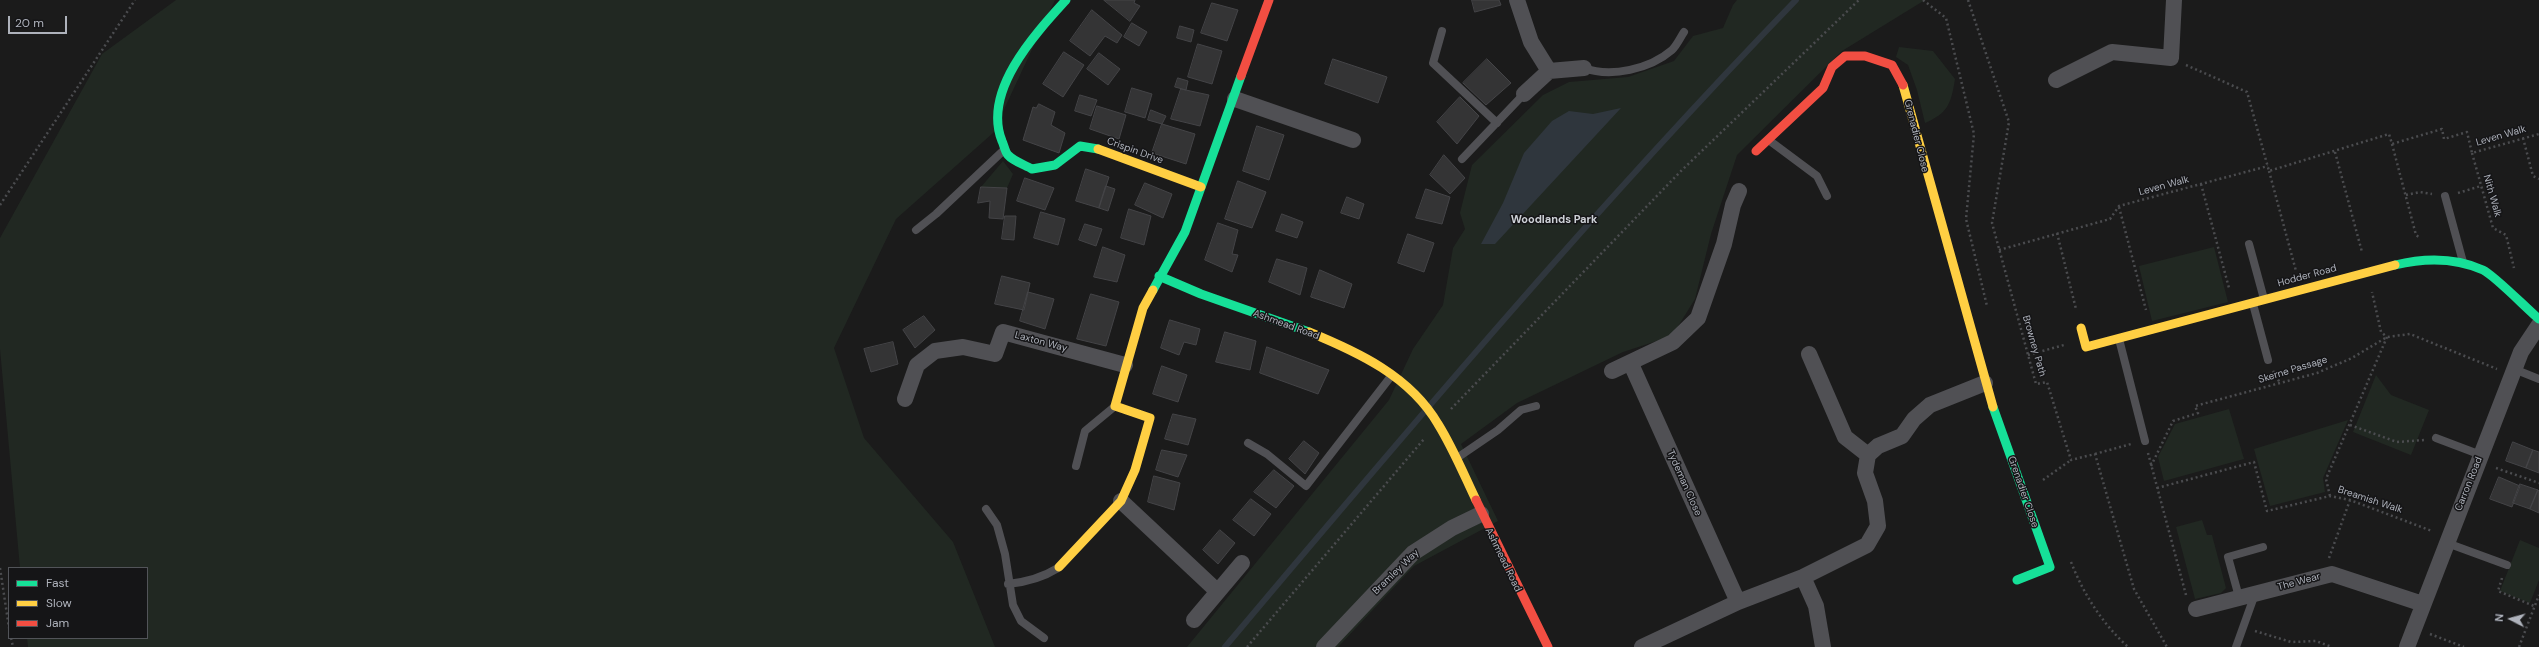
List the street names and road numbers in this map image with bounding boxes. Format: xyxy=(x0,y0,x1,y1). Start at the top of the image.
street label: Grenadier Close xyxy=(1901,98,1931,174)
street label: Leven Walk xyxy=(2475,123,2527,149)
street label: Crispin Drive xyxy=(1105,135,1165,167)
street label: Nith Walk xyxy=(2480,173,2504,219)
street label: Leven Walk xyxy=(2138,174,2190,198)
street label: Hodder Road xyxy=(2276,262,2338,290)
street label: Ashmead Road xyxy=(1251,307,1321,343)
street label: Browney Path xyxy=(2020,314,2048,378)
street label: Laxton Way xyxy=(1013,329,1069,355)
street label: Skerne Passage xyxy=(2257,354,2329,386)
street label: Tydeman Close xyxy=(1664,448,1704,518)
street label: Grenadier Close xyxy=(2005,455,2041,529)
street label: Carron Road xyxy=(2453,455,2485,513)
street label: Breamish Walk xyxy=(2336,484,2404,516)
street label: Ashmead Road xyxy=(1482,526,1524,594)
street label: Bramley Way xyxy=(1370,547,1422,597)
street label: The Wear xyxy=(2276,571,2322,593)

